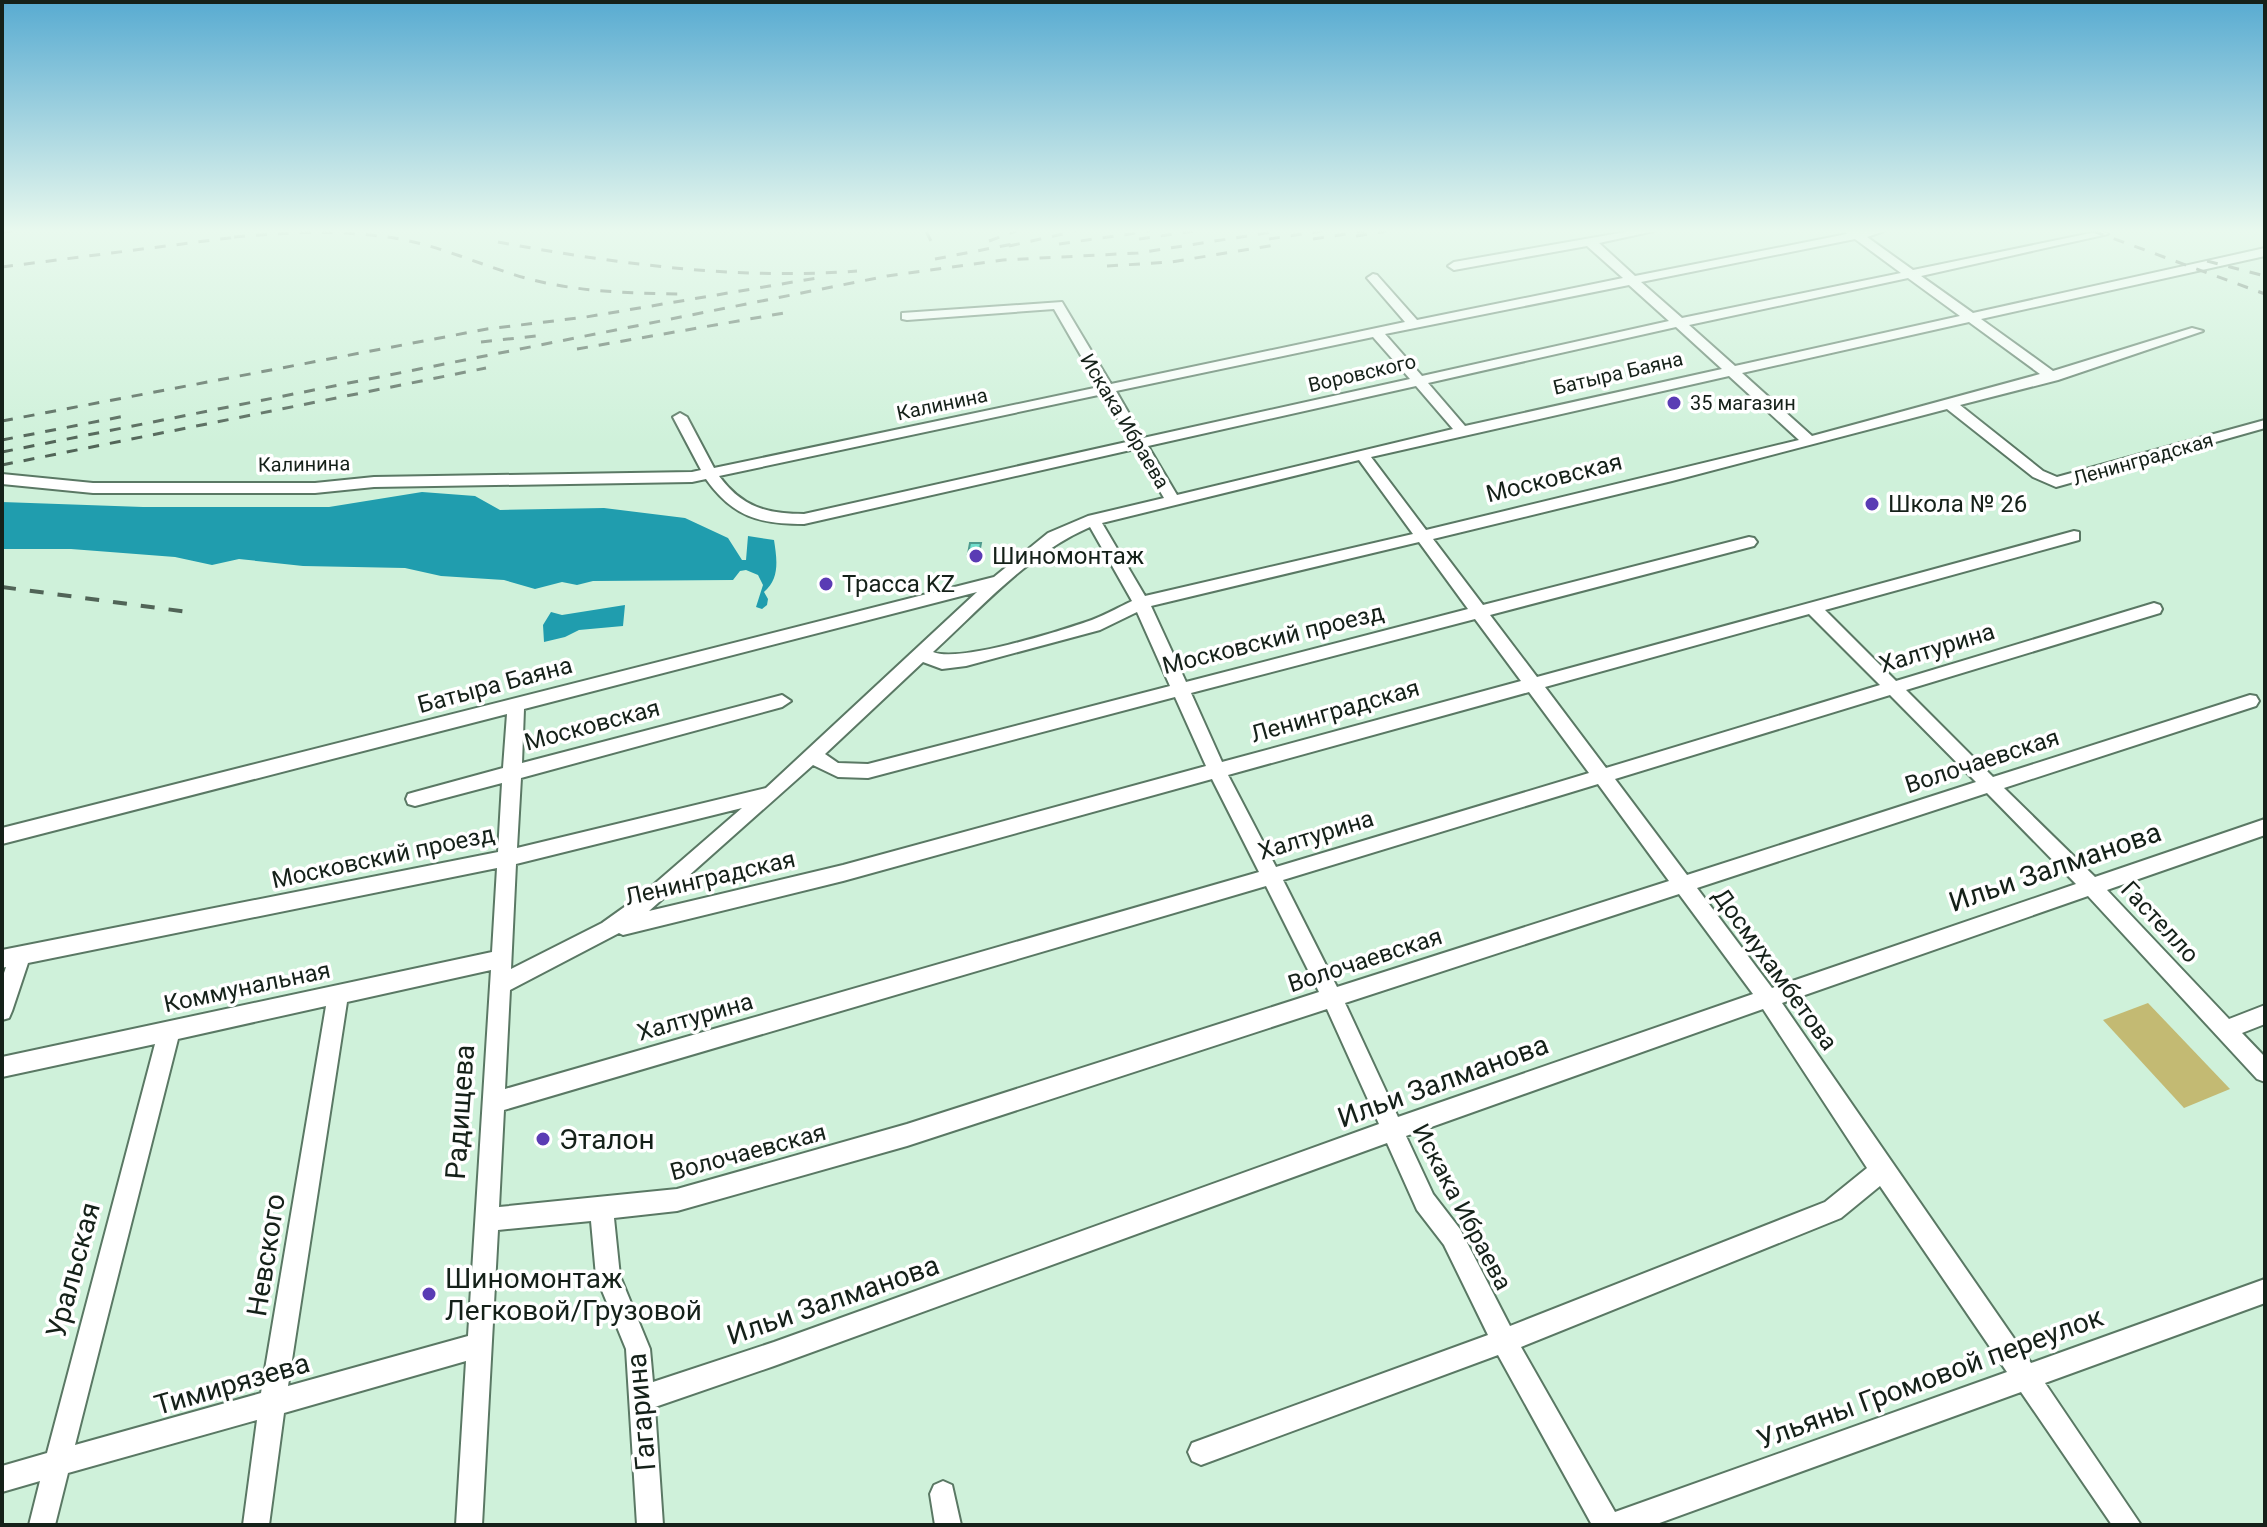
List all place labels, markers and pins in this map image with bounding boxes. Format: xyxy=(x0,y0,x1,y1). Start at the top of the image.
place label: 35 магазин xyxy=(1690,391,1796,415)
marker: 35 магазин xyxy=(1665,394,1683,412)
place label: Школа № 26 xyxy=(1888,490,2027,518)
marker: Школа № 26 xyxy=(1863,495,1881,513)
place label: Шиномонтаж xyxy=(992,542,1145,570)
marker: Шиномонтаж xyxy=(967,547,985,565)
place label: Трасса KZ xyxy=(842,570,955,598)
marker: Трасса KZ xyxy=(817,575,835,593)
place label: Эталон xyxy=(559,1123,655,1156)
marker: Эталон xyxy=(534,1130,552,1148)
place label: Шиномонтаж Легковой/Грузовой xyxy=(445,1262,702,1327)
marker: Шиномонтаж Легковой/Грузовой xyxy=(420,1285,438,1303)

